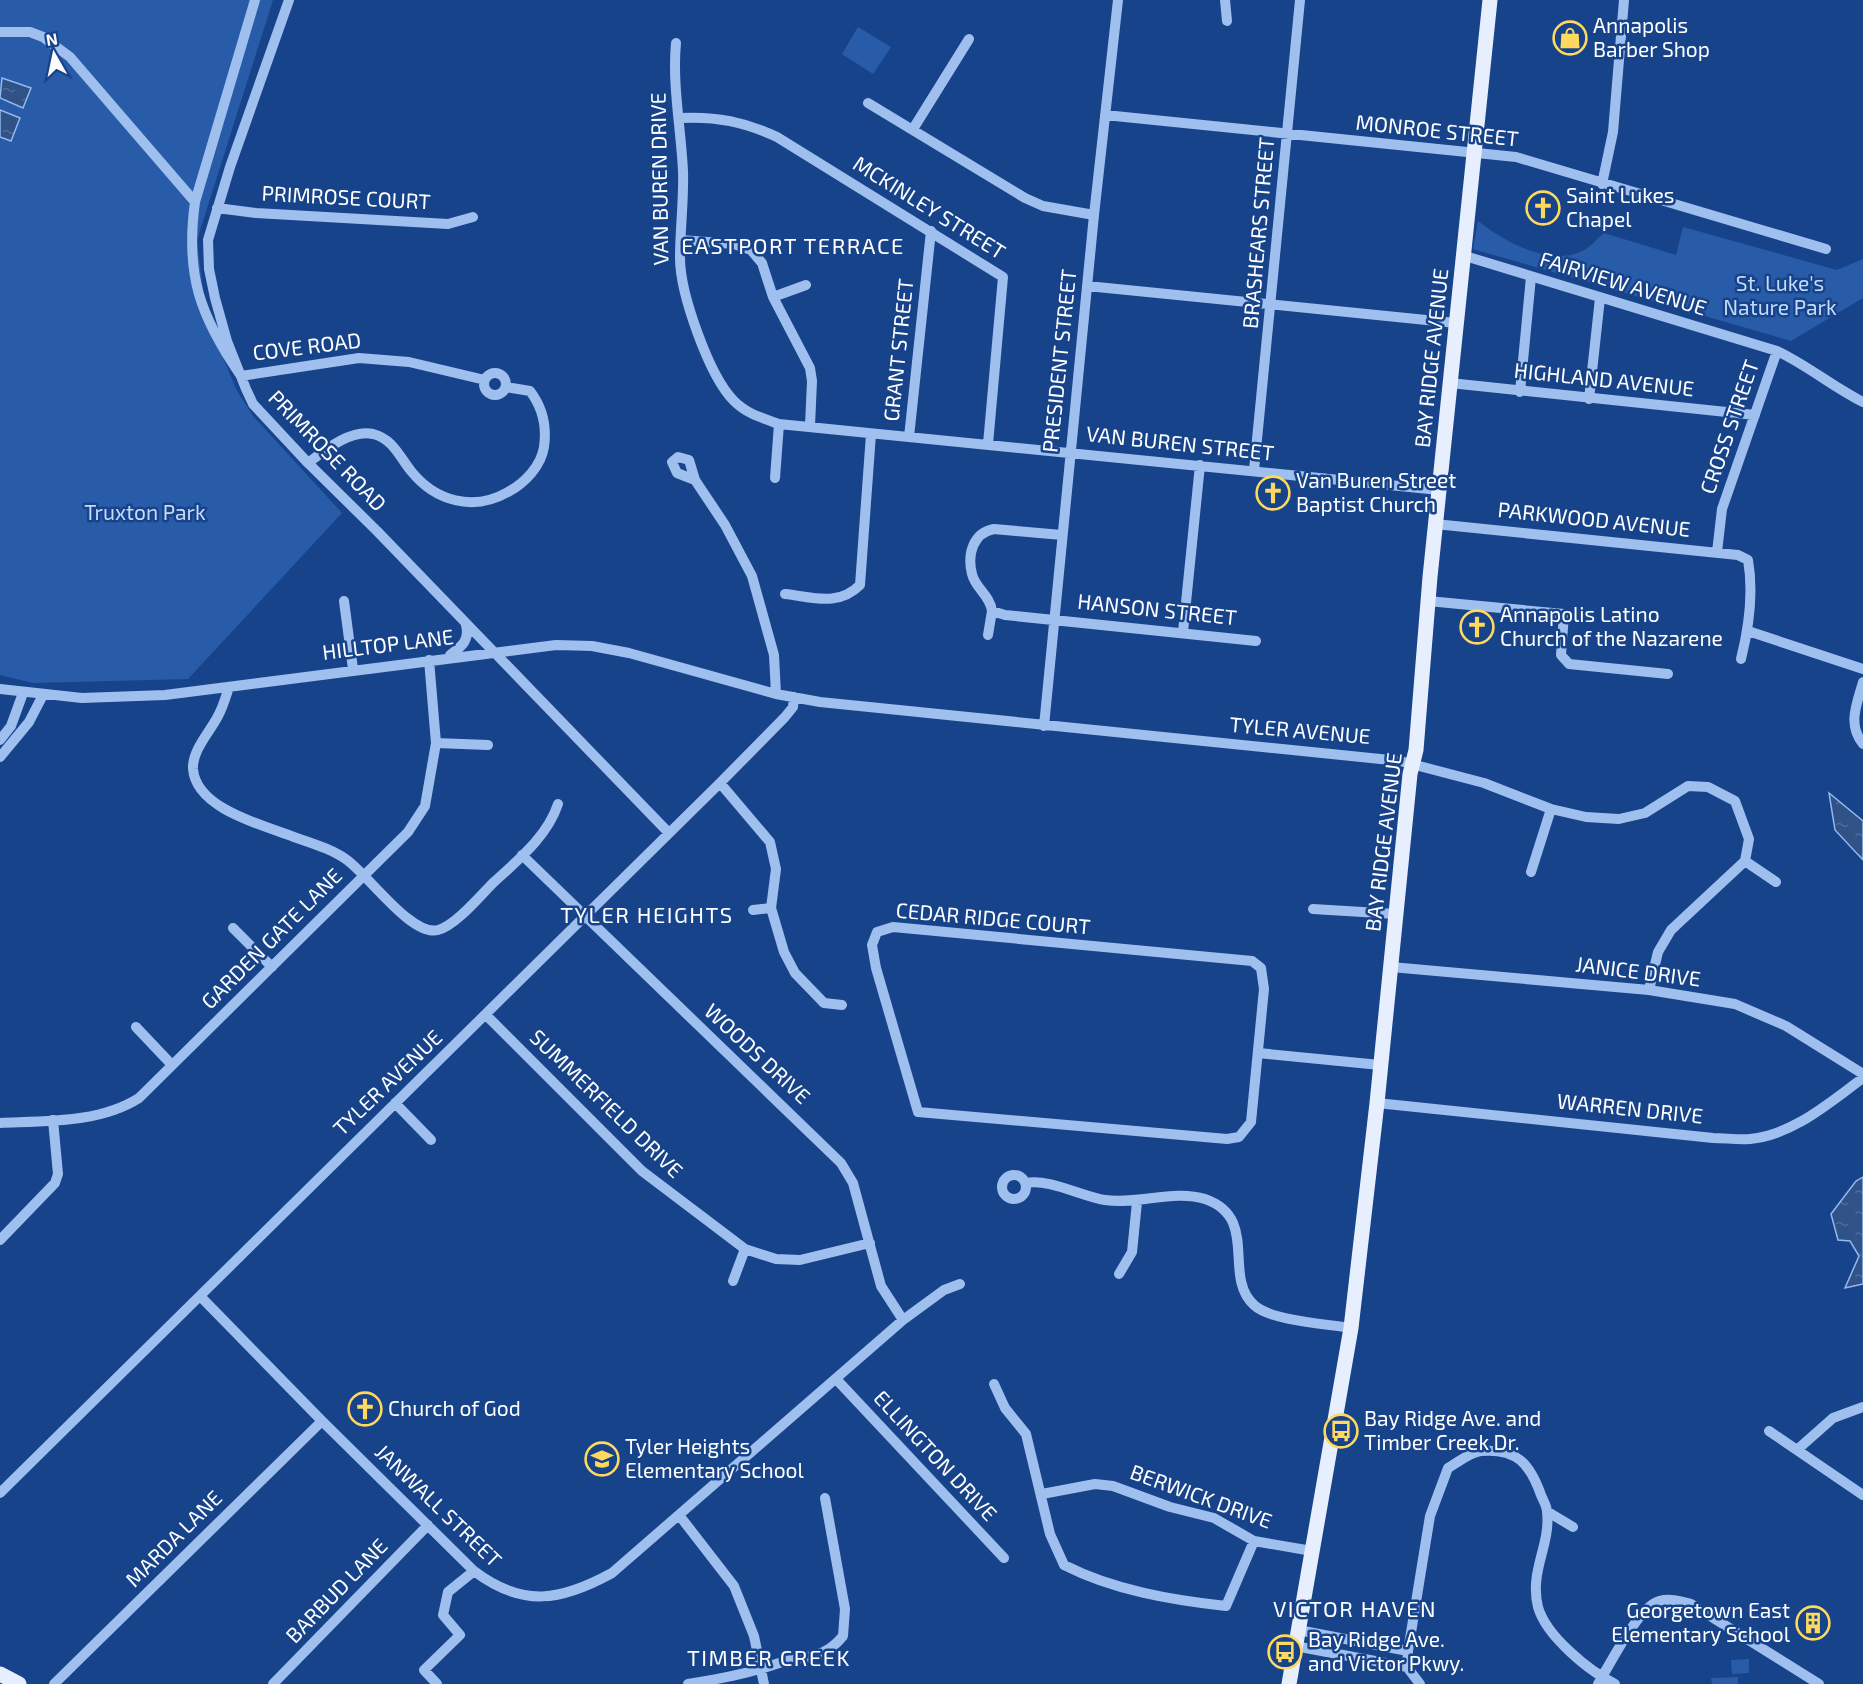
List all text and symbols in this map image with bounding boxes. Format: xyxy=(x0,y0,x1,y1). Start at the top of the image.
place label: Annapolis Barber Shop xyxy=(1593,12,1710,61)
shop icon: Annapolis Barber Shop xyxy=(1552,20,1588,56)
north arrow xyxy=(24,24,84,84)
text: N xyxy=(44,28,59,49)
street label: VAN BUREN DRIVE xyxy=(644,92,673,266)
street label: MONROE STREET xyxy=(1355,109,1520,150)
street label: BRASHEARS STREET xyxy=(1237,136,1278,330)
street label: MCKINLEY STREET xyxy=(849,150,1010,264)
street label: PRIMROSE COURT xyxy=(261,180,431,213)
place label: Saint Lukes Chapel xyxy=(1566,182,1675,231)
church icon: Saint Lukes Chapel xyxy=(1525,190,1561,226)
district label: EASTPORT TERRACE xyxy=(681,232,905,258)
street label: FAIRVIEW AVENUE xyxy=(1537,245,1710,320)
street label: BAY RIDGE AVENUE xyxy=(1409,267,1452,449)
street label: PRESIDENT STREET xyxy=(1036,268,1081,454)
park label: St. Luke's Nature Park xyxy=(1723,270,1837,319)
street label: GRANT STREET xyxy=(878,277,917,422)
street label: COVE ROAD xyxy=(251,326,362,365)
street label: CROSS STREET xyxy=(1694,356,1763,497)
street label: HIGHLAND AVENUE xyxy=(1513,357,1695,400)
street label: PRIMROSE ROAD xyxy=(264,384,392,516)
street label: VAN BUREN STREET xyxy=(1085,420,1275,465)
place label: Van Buren Street Baptist Church xyxy=(1296,467,1456,516)
church icon: Van Buren Street Baptist Church xyxy=(1255,475,1291,511)
street label: PARKWOOD AVENUE xyxy=(1497,496,1692,541)
park label: Truxton Park xyxy=(84,499,206,524)
street label: HANSON STREET xyxy=(1076,588,1238,629)
place label: Annapolis Latino Church of the Nazarene xyxy=(1500,601,1723,650)
church icon: Annapolis Latino Church of the Nazarene xyxy=(1459,609,1495,645)
street label: HILLTOP LANE xyxy=(321,623,455,664)
street label: TYLER AVENUE xyxy=(1229,711,1372,748)
street label: BAY RIDGE AVENUE xyxy=(1359,751,1406,933)
street label: GARDEN GATE LANE xyxy=(195,862,346,1013)
street label: CEDAR RIDGE COURT xyxy=(895,897,1091,938)
district label: TYLER HEIGHTS xyxy=(560,901,734,927)
street label: JANICE DRIVE xyxy=(1574,950,1702,991)
street label: WOODS DRIVE xyxy=(700,998,816,1108)
street label: TYLER AVENUE xyxy=(327,1024,446,1140)
street label: SUMMERFIELD DRIVE xyxy=(526,1024,688,1182)
street label: WARREN DRIVE xyxy=(1556,1087,1704,1128)
street label: ELLINGTON DRIVE xyxy=(869,1385,1003,1525)
church icon: Church of God xyxy=(347,1391,383,1427)
place label: Church of God xyxy=(388,1395,521,1420)
place label: Bay Ridge Ave. and Timber Creek Dr. xyxy=(1364,1405,1541,1454)
bus stop icon: Bay Ridge Ave. and Timber Creek Dr. xyxy=(1323,1413,1359,1449)
place label: Tyler Heights Elementary School xyxy=(625,1433,805,1482)
street label: JANWALL STREET xyxy=(371,1438,507,1572)
school or university icon: Tyler Heights Elementary School xyxy=(584,1441,620,1477)
street label: BERWICK DRIVE xyxy=(1127,1458,1276,1533)
street label: MARDA LANE xyxy=(120,1485,226,1591)
street label: BARBUD LANE xyxy=(280,1533,392,1647)
district label: VICTOR HAVEN xyxy=(1273,1595,1437,1621)
place label: Georgetown East Elementary School xyxy=(1611,1597,1791,1646)
building icon: Georgetown East Elementary School xyxy=(1795,1605,1831,1641)
place label: Bay Ridge Ave. and Victor Pkwy. xyxy=(1308,1626,1464,1675)
bus stop icon: Bay Ridge Ave. and Victor Pkwy. xyxy=(1267,1634,1303,1670)
district label: TIMBER CREEK xyxy=(687,1644,851,1670)

